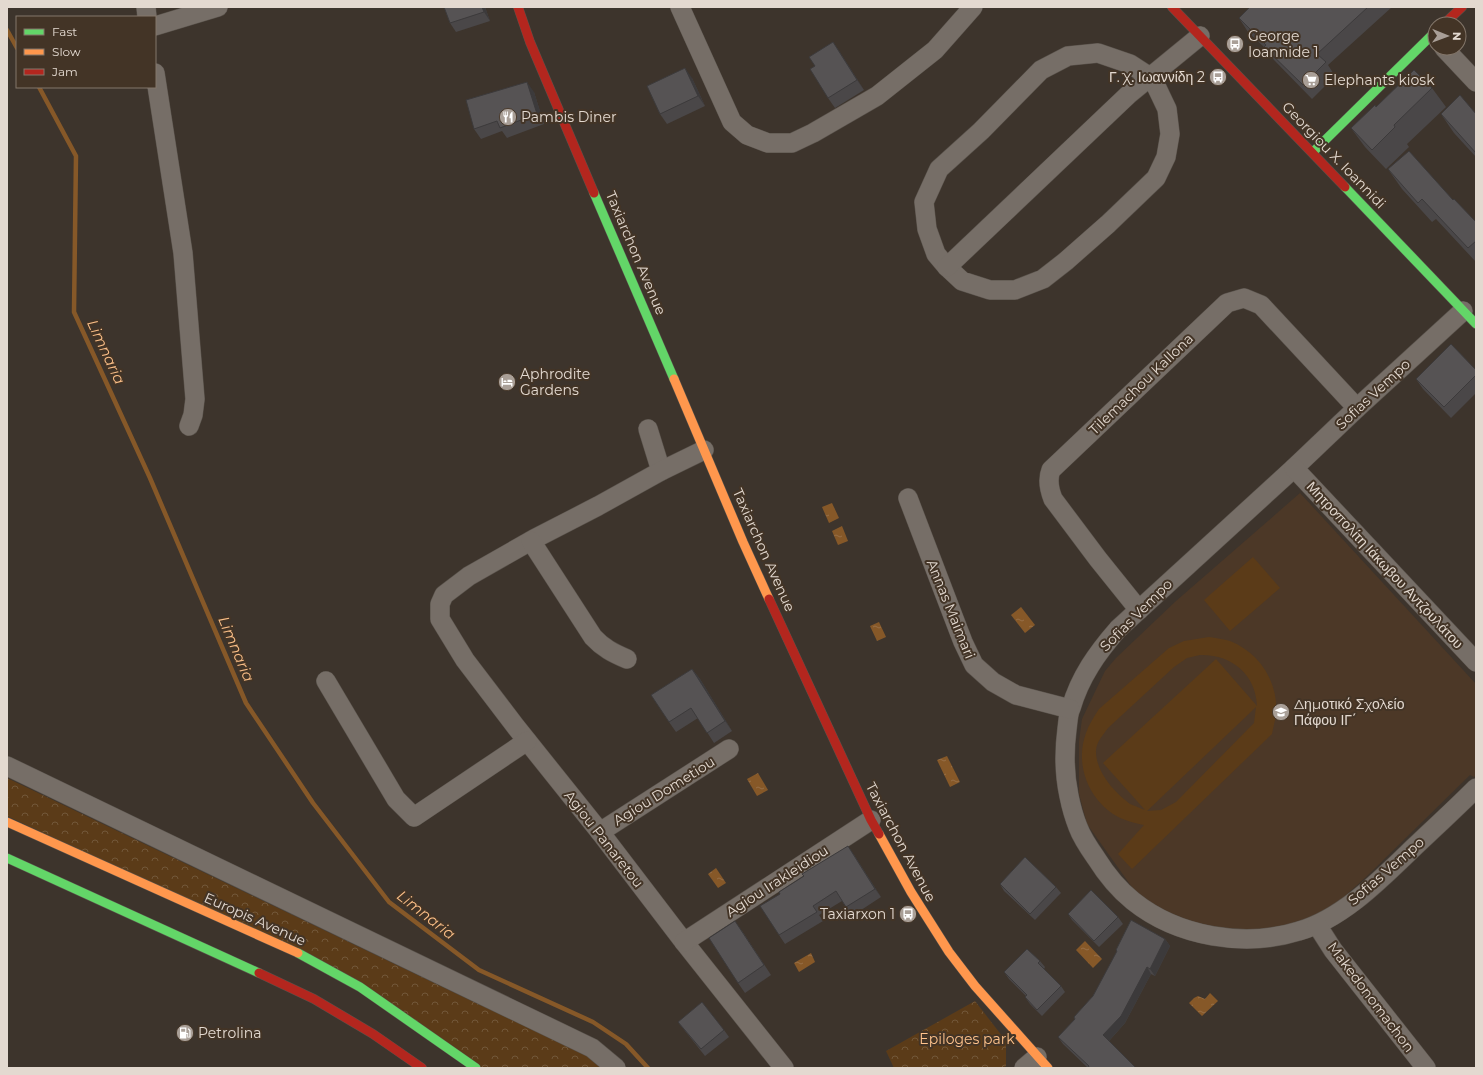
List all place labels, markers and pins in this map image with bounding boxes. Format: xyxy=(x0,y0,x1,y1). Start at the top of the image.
place label: George Ioannide 1 xyxy=(1248,27,1319,61)
bus stop icon: George Ioannide 1 xyxy=(1225,34,1245,54)
bus stop icon: Γ. Χ. Ιωαννίδη 2 xyxy=(1208,67,1228,87)
place label: Γ. Χ. Ιωαννίδη 2 xyxy=(1109,68,1205,86)
supermarket icon: Elephants kiosk xyxy=(1301,70,1321,90)
place label: Elephants kiosk xyxy=(1324,71,1435,89)
restaurant icon: Pambis Diner xyxy=(498,107,518,127)
place label: Pambis Diner xyxy=(521,108,617,126)
place label: Aphrodite Gardens xyxy=(520,365,590,399)
hotel icon: Aphrodite Gardens xyxy=(497,372,517,392)
place label: Δημοτικό Σχολείο Πάφου ΙΓ΄ xyxy=(1294,695,1405,729)
school or university icon: Δημοτικό Σχολείο Πάφου ΙΓ΄ xyxy=(1271,702,1291,722)
bus stop icon: Taxiarxon 1 xyxy=(898,904,918,924)
place label: Taxiarxon 1 xyxy=(820,905,895,923)
fuel station icon: Petrolina xyxy=(175,1023,195,1043)
place label: Petrolina xyxy=(198,1024,261,1042)

